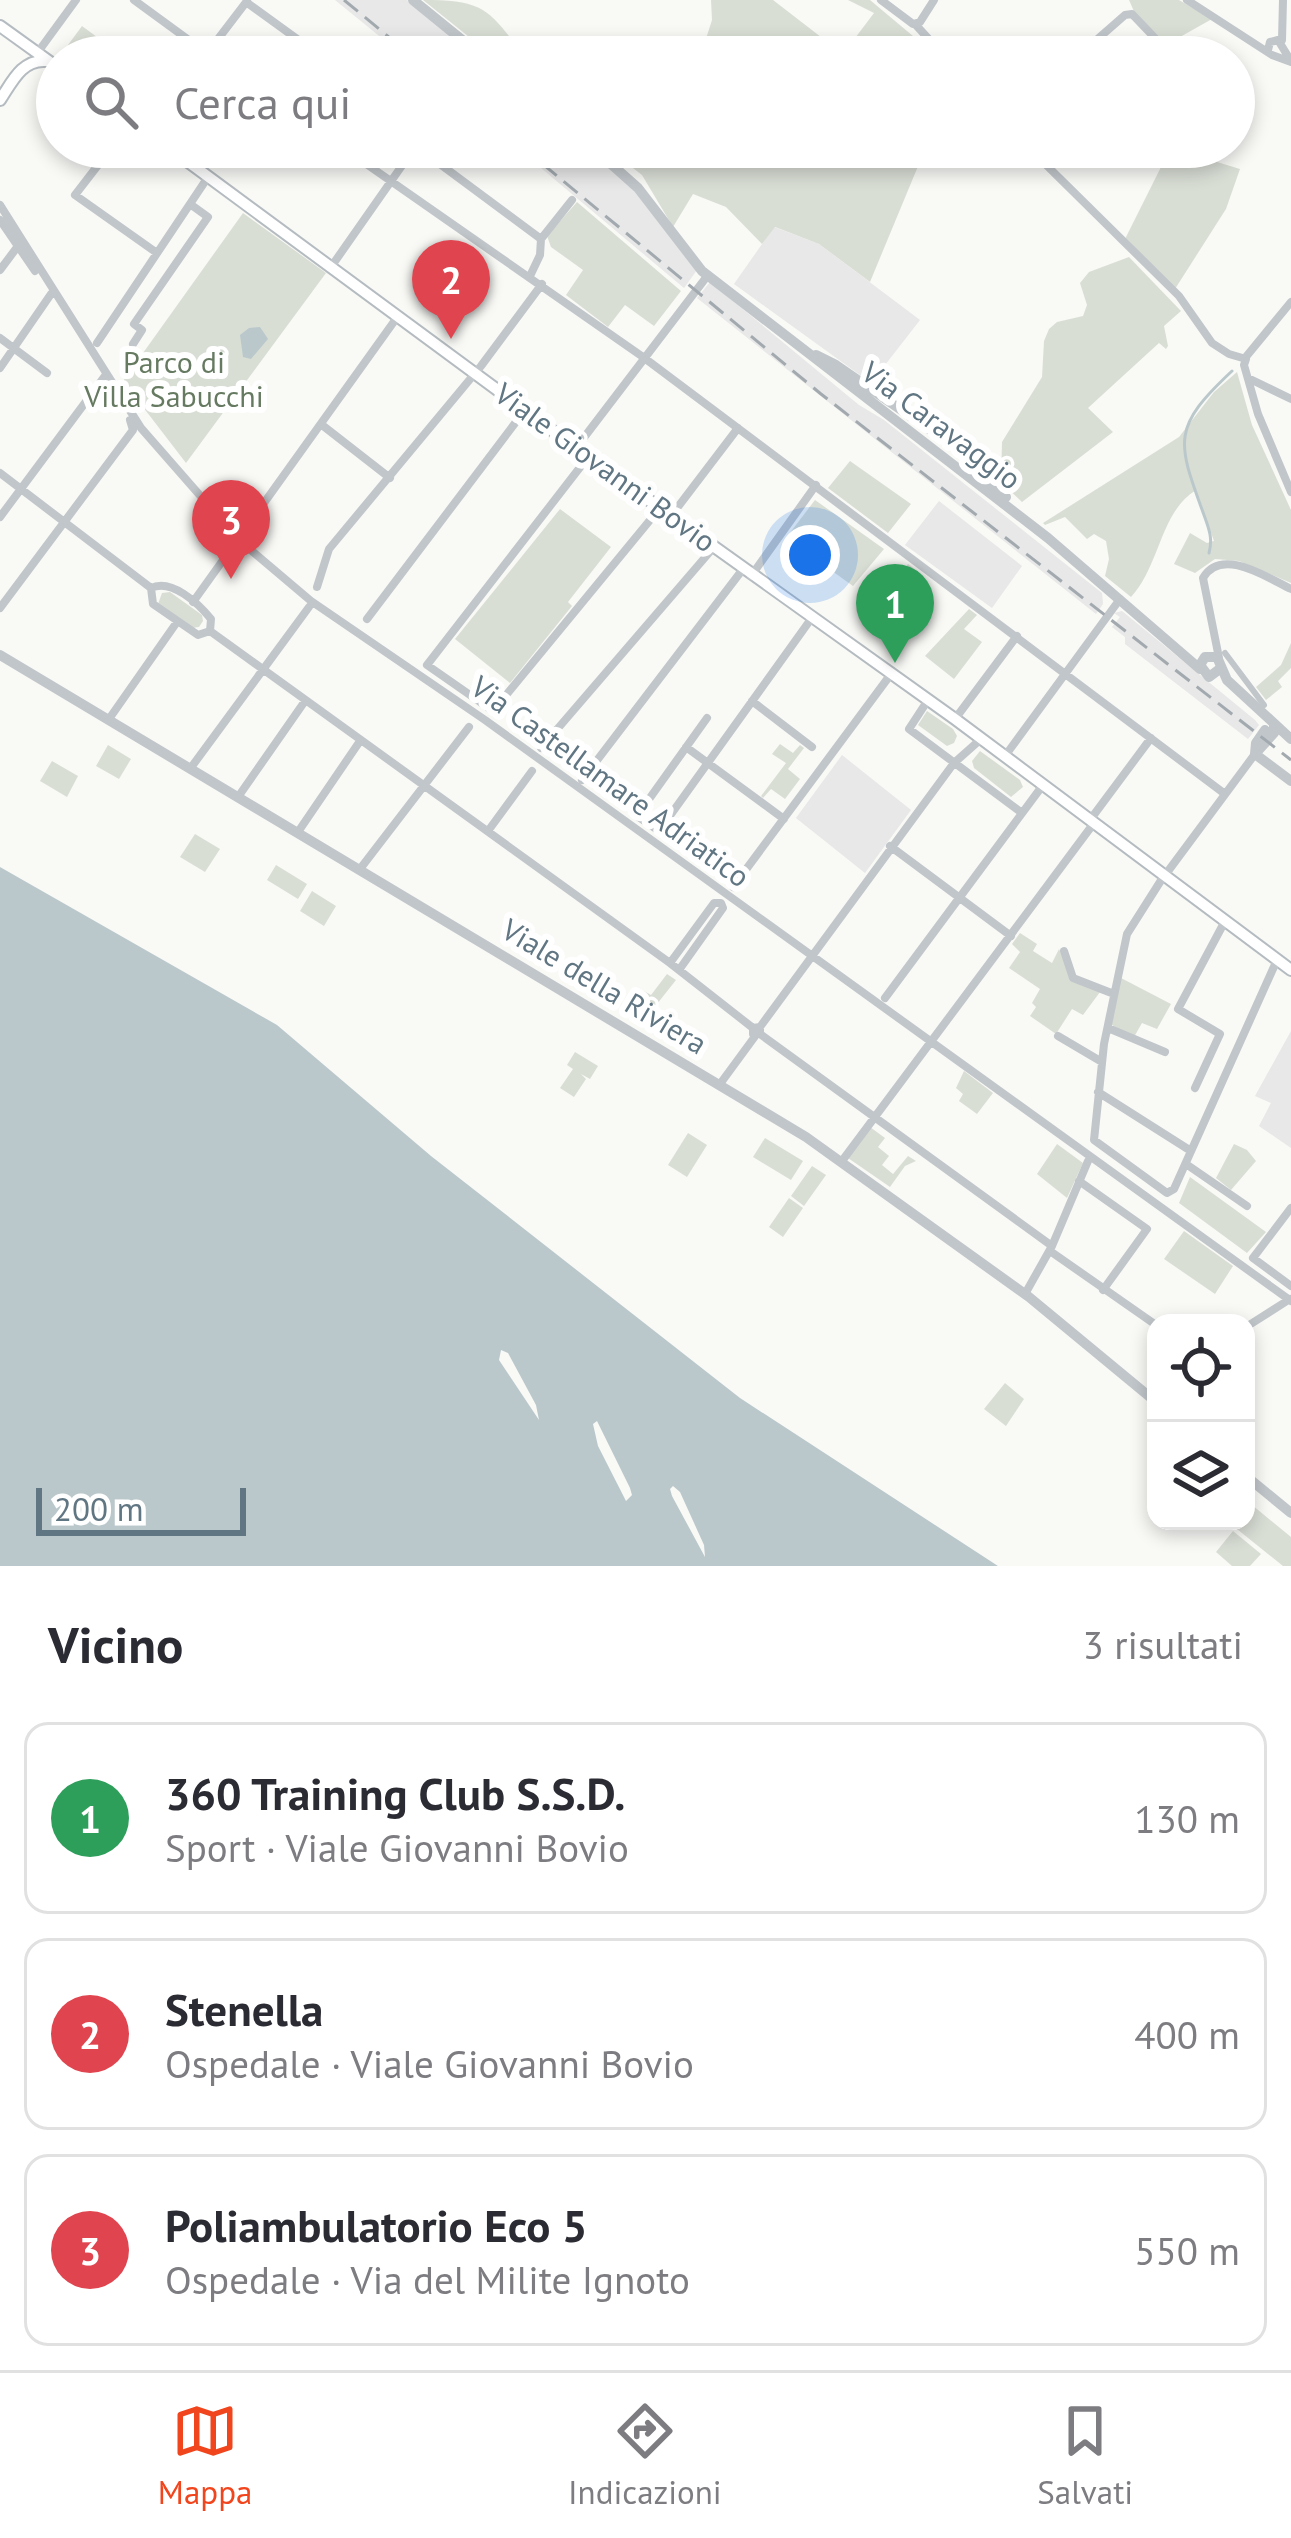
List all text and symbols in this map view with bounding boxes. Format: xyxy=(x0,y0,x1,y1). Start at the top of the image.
search box xyxy=(36,36,1255,168)
icon: search xyxy=(78,69,144,135)
text: Cerca qui xyxy=(174,73,351,131)
pin: 2 xyxy=(412,240,490,339)
park label: Parco di Villa Sabucchi xyxy=(83,342,264,415)
street label: Via Caravaggio xyxy=(853,351,1030,498)
street label: Viale Giovanni Bovio xyxy=(487,373,724,560)
pin: 3 xyxy=(192,480,270,579)
your location xyxy=(780,525,840,585)
pin: 1 xyxy=(856,564,934,663)
street label: Via Castellamare Adriatico xyxy=(463,666,758,895)
street label: Viale della Riviera xyxy=(494,909,714,1062)
map controls xyxy=(1147,1314,1255,1530)
button: locate xyxy=(1147,1314,1255,1422)
button: layers xyxy=(1147,1422,1255,1530)
scale bar xyxy=(36,1482,246,1535)
text: 200 m xyxy=(54,1487,144,1530)
text: Vicino xyxy=(48,1611,183,1677)
text: 3 risultati xyxy=(1083,1619,1243,1670)
text: 360 Training Club S.S.D. xyxy=(165,1764,625,1822)
text: 1 xyxy=(79,1793,101,1844)
text: 130 m xyxy=(1134,1793,1240,1844)
text: Sport · Viale Giovanni Bovio xyxy=(165,1822,629,1873)
text: Stenella xyxy=(165,1980,323,2038)
text: 2 xyxy=(79,2009,101,2060)
text: 400 m xyxy=(1134,2009,1240,2060)
text: Ospedale · Viale Giovanni Bovio xyxy=(165,2038,694,2089)
text: Poliambulatorio Eco 5 xyxy=(165,2196,587,2254)
text: 3 xyxy=(79,2225,101,2276)
text: 550 m xyxy=(1134,2225,1240,2276)
text: Ospedale · Via del Milite Ignoto xyxy=(165,2254,690,2305)
tab: Mappa xyxy=(158,2398,252,2513)
tab: Indicazioni xyxy=(568,2398,722,2513)
tab: Salvati xyxy=(1037,2398,1133,2513)

